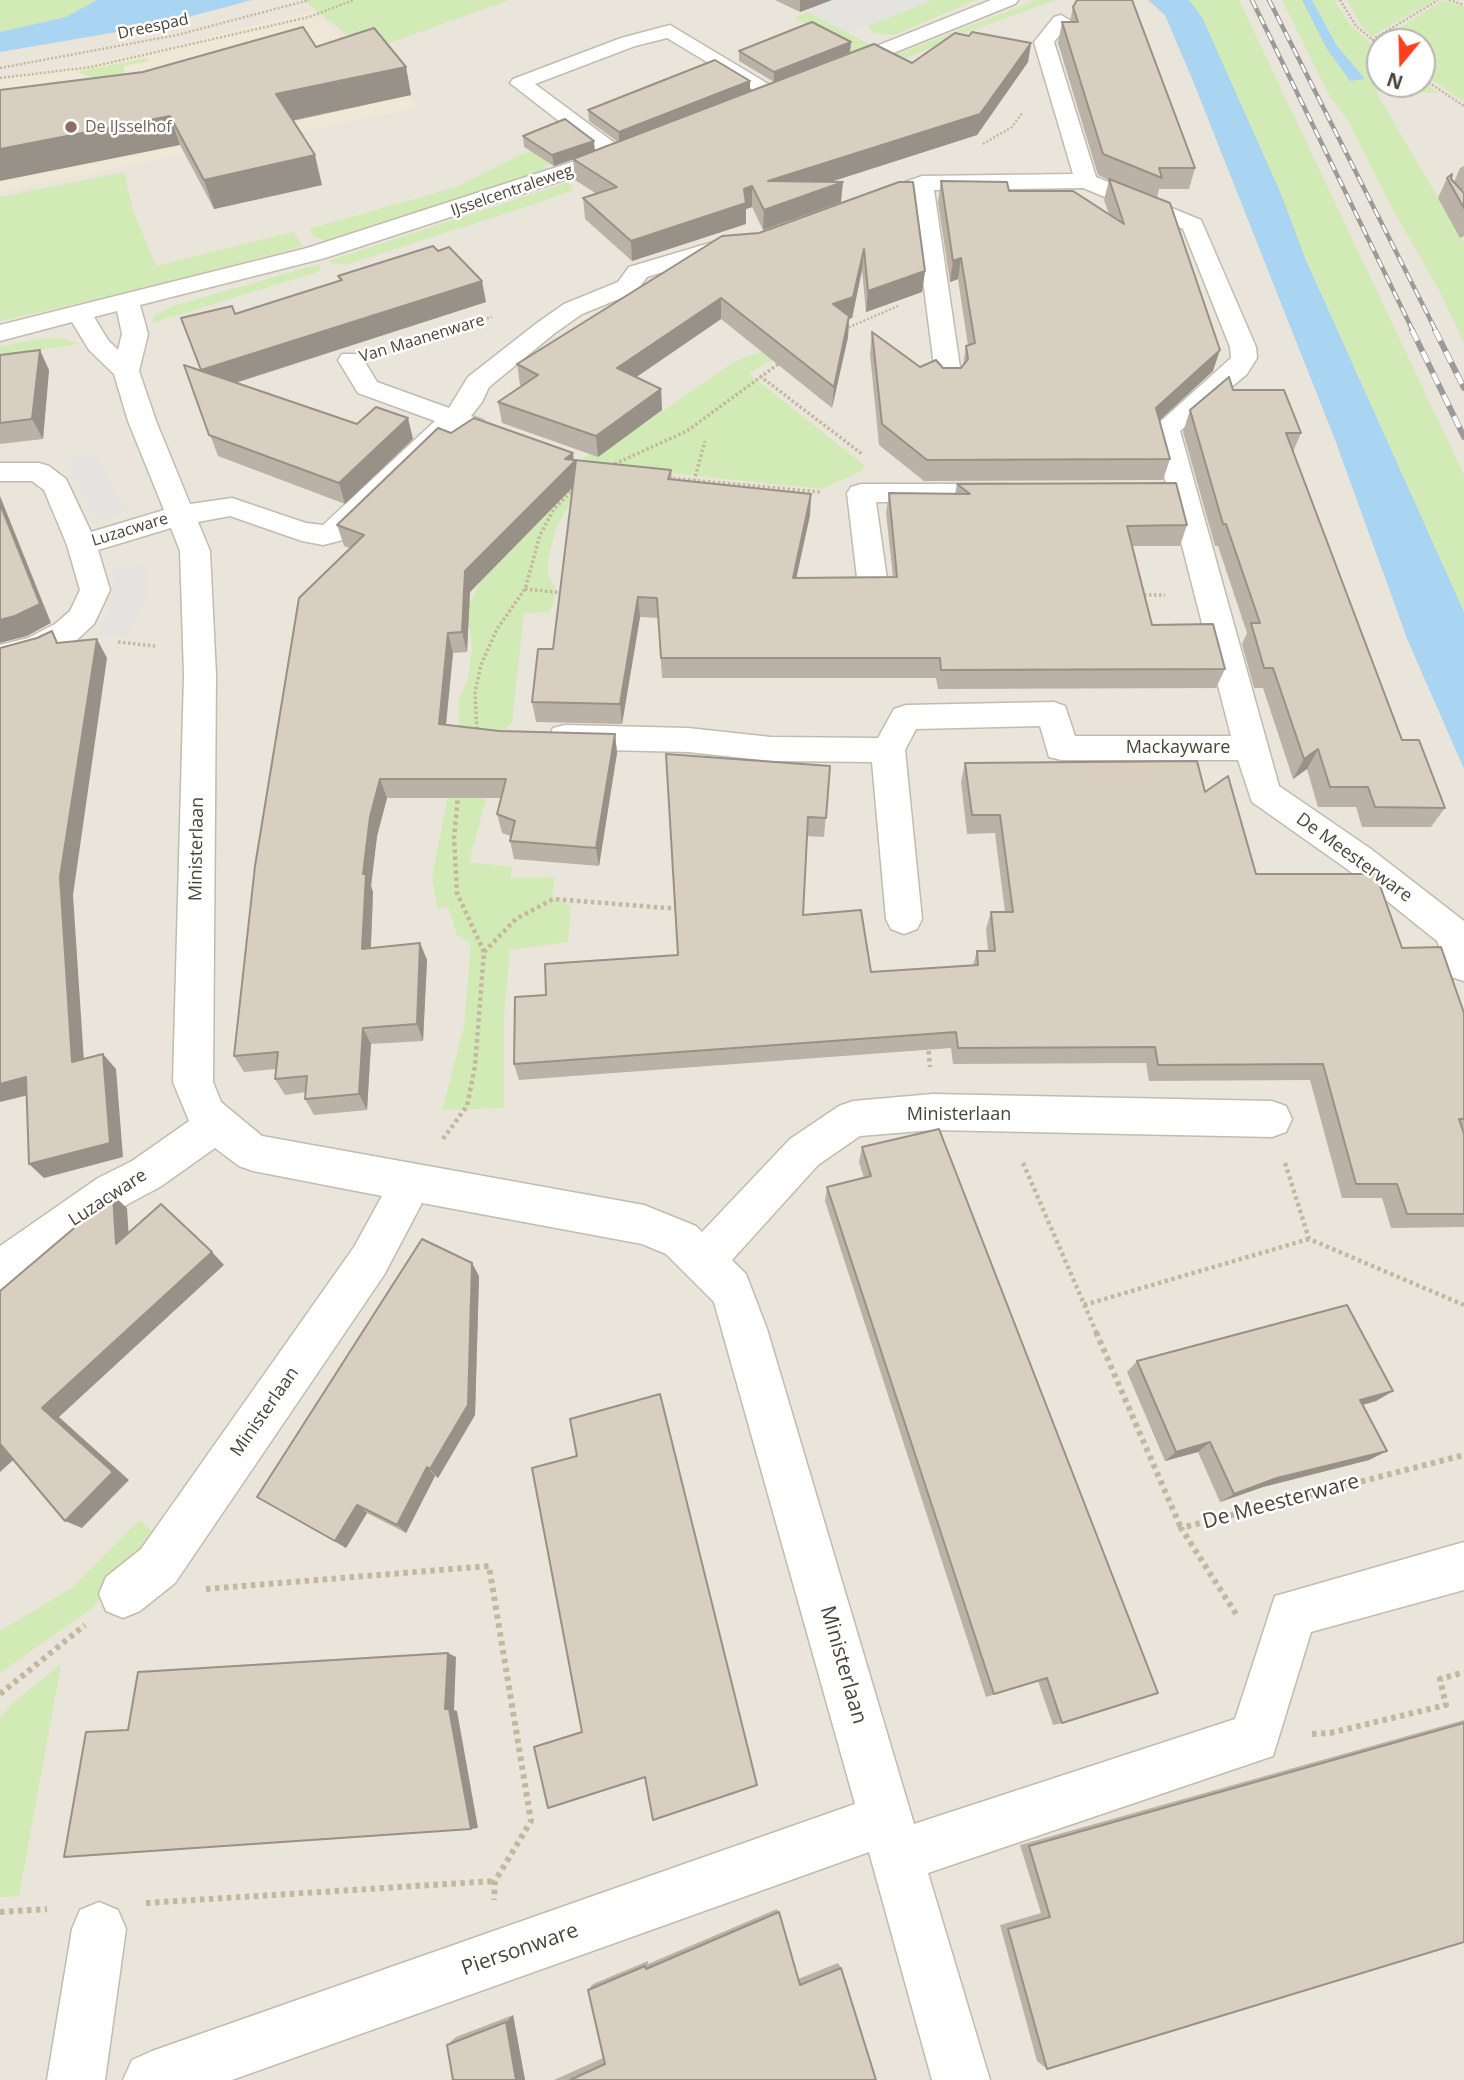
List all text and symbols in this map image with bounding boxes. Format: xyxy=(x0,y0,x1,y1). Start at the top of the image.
street label: Dreespad xyxy=(116,10,190,44)
north arrow xyxy=(1366,28,1436,98)
text: N xyxy=(1383,66,1406,96)
place label: De IJsselhof xyxy=(85,117,172,137)
marker: De IJsselhof xyxy=(63,119,79,135)
street label: IJsselcentraleweg xyxy=(448,161,576,221)
street label: Van Maanenware xyxy=(357,311,487,367)
street label: Luzacware xyxy=(89,509,171,551)
street label: Mackayware xyxy=(1126,737,1230,759)
street label: Ministerlaan xyxy=(185,797,209,901)
street label: De Meesterware xyxy=(1292,809,1416,907)
street label: Ministerlaan xyxy=(907,1104,1011,1126)
street label: Luzacware xyxy=(65,1165,151,1231)
street label: Ministerlaan xyxy=(226,1363,304,1461)
street label: De Meesterware xyxy=(1200,1469,1362,1535)
street label: Ministerlaan xyxy=(814,1603,872,1727)
street label: Piersonware xyxy=(458,1918,582,1982)

